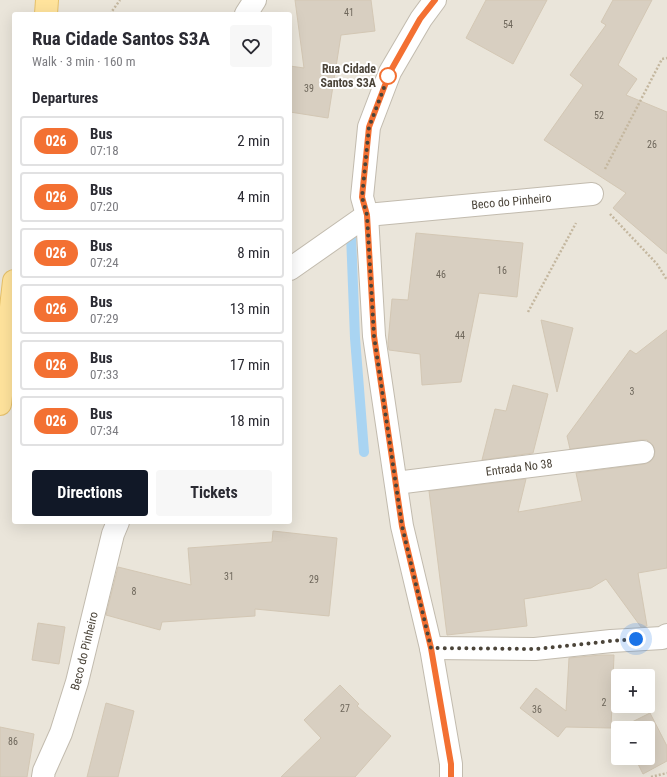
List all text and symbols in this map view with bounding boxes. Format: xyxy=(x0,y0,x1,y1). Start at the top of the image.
house number: 41 xyxy=(344,7,354,18)
house number: 54 xyxy=(503,19,513,30)
button: heart xyxy=(230,25,272,67)
text: Rua Cidade Santos S3A xyxy=(32,27,210,50)
text: Walk · 3 min · 160 m xyxy=(32,54,136,69)
place label: Rua Cidade Santos S3A xyxy=(321,62,377,90)
marker: Rua Cidade Santos S3A xyxy=(379,67,397,85)
house number: 39 xyxy=(304,83,314,94)
text: Departures xyxy=(32,89,98,107)
house number: 52 xyxy=(594,110,604,121)
text: Bus xyxy=(90,125,113,143)
text: 2 min xyxy=(237,132,270,150)
text: 026 xyxy=(45,133,67,149)
house number: 26 xyxy=(647,139,657,150)
text: 07:18 xyxy=(90,143,119,158)
text: Bus xyxy=(90,181,113,199)
text: 4 min xyxy=(237,188,270,206)
text: 026 xyxy=(45,189,67,205)
street label: Beco do Pinheiro xyxy=(471,191,552,212)
text: 07:20 xyxy=(90,199,119,214)
text: Bus xyxy=(90,237,113,255)
text: 8 min xyxy=(237,244,270,262)
text: 026 xyxy=(45,245,67,261)
text: 07:24 xyxy=(90,255,119,270)
house number: 16 xyxy=(497,265,507,276)
house number: 46 xyxy=(436,269,446,280)
text: Bus xyxy=(90,293,113,311)
text: 13 min xyxy=(230,300,270,318)
text: 026 xyxy=(45,301,67,317)
text: 07:29 xyxy=(90,311,119,326)
house number: 44 xyxy=(455,330,465,341)
text: Bus xyxy=(90,349,113,367)
text: 17 min xyxy=(230,356,270,374)
text: 026 xyxy=(45,357,67,373)
text: 07:33 xyxy=(90,367,119,382)
house number: 3 xyxy=(630,386,635,397)
text: Bus xyxy=(90,405,113,423)
text: 18 min xyxy=(230,412,270,430)
text: 026 xyxy=(45,413,67,429)
text: 07:34 xyxy=(90,423,119,438)
street label: Entrada No 38 xyxy=(485,456,553,479)
button: Directions xyxy=(32,470,148,516)
button: Tickets xyxy=(156,470,272,516)
house number: 31 xyxy=(224,571,234,582)
house number: 29 xyxy=(309,574,319,585)
house number: 8 xyxy=(132,586,137,597)
street label: Beco do Pinheiro xyxy=(68,610,101,692)
your location xyxy=(626,629,646,649)
map controls xyxy=(611,669,655,765)
button: + xyxy=(611,669,655,713)
house number: 2 xyxy=(602,697,607,708)
house number: 27 xyxy=(340,703,350,714)
house number: 36 xyxy=(532,704,542,715)
button: − xyxy=(611,721,655,765)
house number: 86 xyxy=(8,736,18,747)

